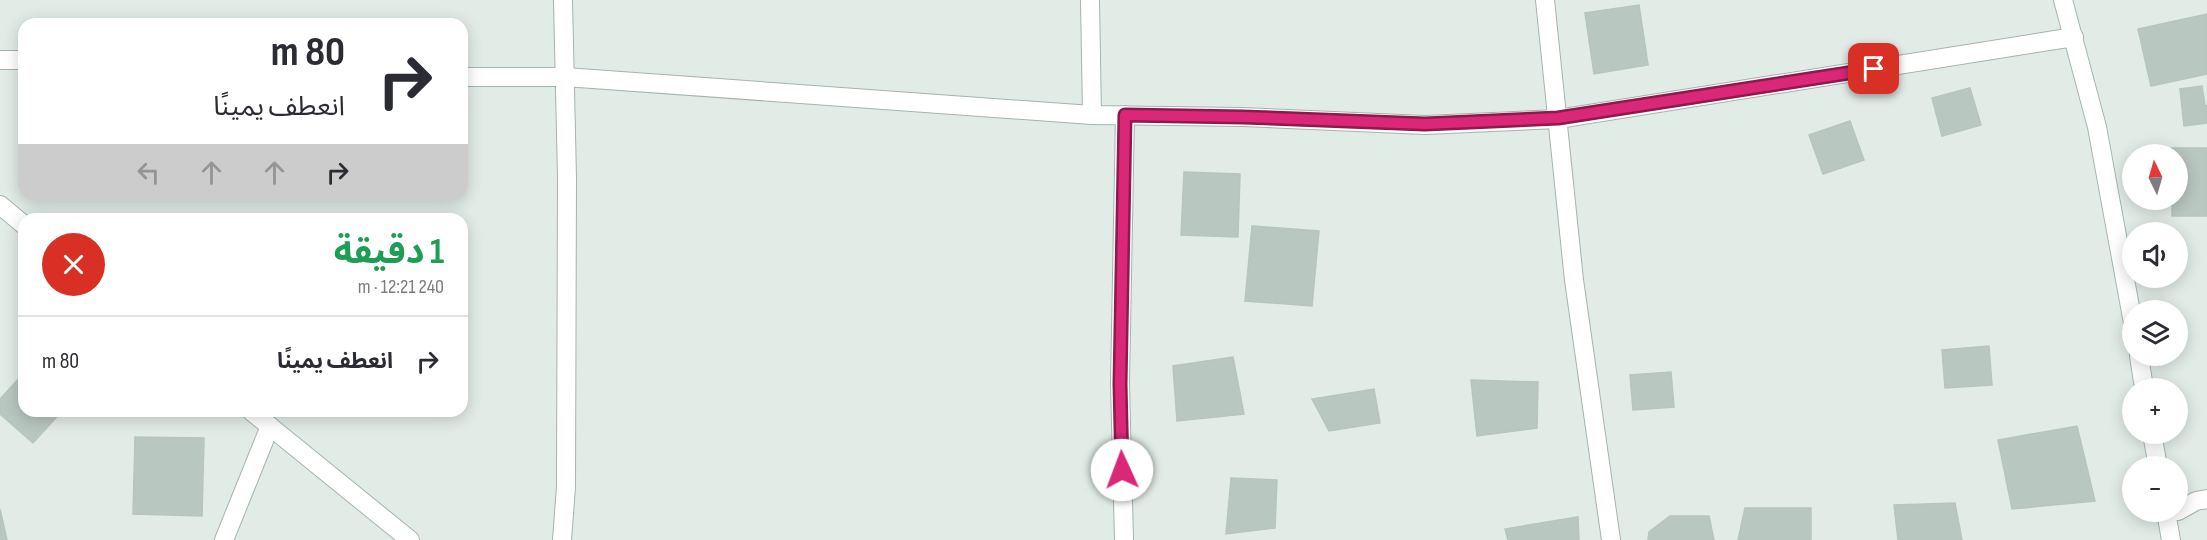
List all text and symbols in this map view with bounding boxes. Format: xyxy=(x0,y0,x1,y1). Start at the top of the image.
text: 80 m xyxy=(271,27,345,78)
icon: right xyxy=(366,42,444,120)
pin xyxy=(1848,43,1899,94)
icon: arrive xyxy=(1857,52,1890,85)
text: انعطف يمينًا xyxy=(213,91,345,123)
north arrow xyxy=(2122,144,2188,210)
map controls xyxy=(2122,144,2188,522)
icon: left xyxy=(132,156,165,189)
icon: ahead xyxy=(195,156,228,189)
icon: ahead xyxy=(258,156,291,189)
icon: right xyxy=(321,156,354,189)
button: sound xyxy=(2122,222,2188,288)
text: 1 دقيقة xyxy=(334,231,444,274)
button: close xyxy=(42,233,105,296)
text: 240 m · 12:21 xyxy=(358,275,444,299)
button: layers xyxy=(2122,300,2188,366)
icon: right xyxy=(411,345,444,378)
text: 80 m xyxy=(42,348,79,375)
text: انعطف يمينًا xyxy=(277,348,393,375)
button: + xyxy=(2122,378,2188,444)
position arrow xyxy=(1090,438,1154,502)
button: − xyxy=(2122,456,2188,522)

